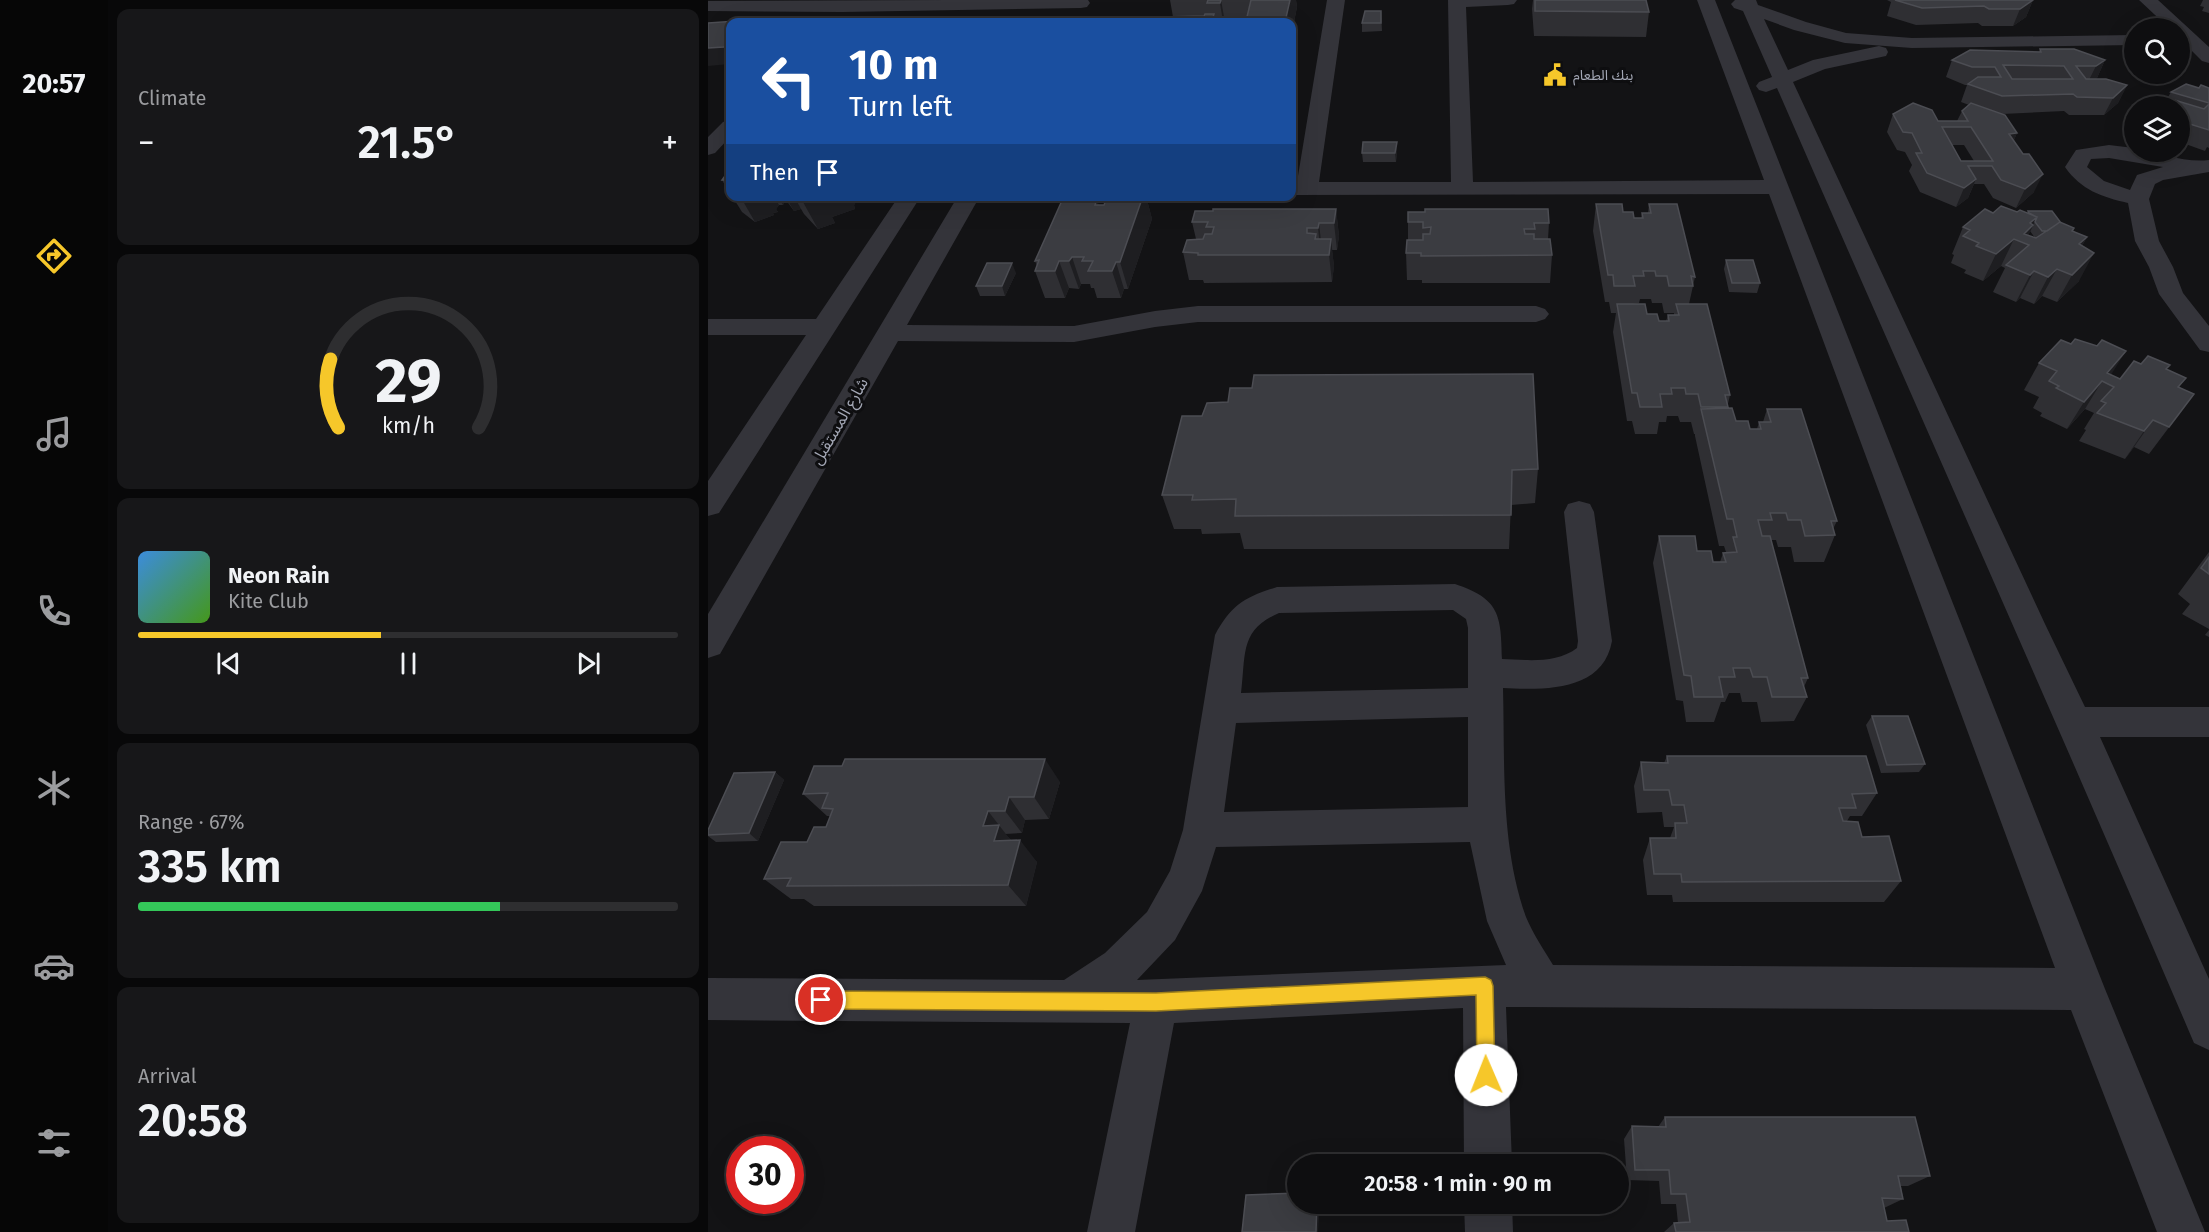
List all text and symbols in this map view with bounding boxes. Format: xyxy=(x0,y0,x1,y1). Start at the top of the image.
map controls xyxy=(2124,18,2190,162)
button: search xyxy=(2124,18,2190,84)
text: 10 m xyxy=(849,40,939,90)
icon: left xyxy=(750,42,828,120)
public building icon: بنك الطعام xyxy=(1542,62,1568,88)
place label: بنك الطعام xyxy=(1573,67,1633,86)
text: 20:57 xyxy=(23,68,85,100)
text: Climate xyxy=(138,86,206,110)
text: Turn left xyxy=(849,91,952,123)
button: layers xyxy=(2124,96,2190,162)
text: 21.5° xyxy=(358,116,458,170)
text: − xyxy=(138,123,155,163)
text: + xyxy=(662,123,678,163)
icon: arrive xyxy=(811,156,844,189)
text: Then xyxy=(750,159,799,186)
icon: directions xyxy=(33,235,75,277)
text: 29 xyxy=(375,345,441,420)
street label: شارع المستقبل xyxy=(807,374,875,470)
icon: music xyxy=(33,413,75,455)
text: km/h xyxy=(381,414,435,440)
text: Neon Rain xyxy=(228,562,330,589)
text: Kite Club xyxy=(228,589,309,613)
icon: phone xyxy=(33,590,75,632)
icon: previous xyxy=(212,647,245,680)
icon: pause xyxy=(392,647,425,680)
icon: next xyxy=(572,647,605,680)
icon: climate xyxy=(33,767,75,809)
text: Range · 67% xyxy=(138,810,245,834)
text: 335 km xyxy=(138,840,282,894)
icon: car xyxy=(33,945,75,987)
pin xyxy=(795,974,846,1025)
icon: arrive xyxy=(804,983,837,1016)
position arrow xyxy=(1454,1043,1518,1107)
text: Arrival xyxy=(138,1064,197,1088)
text: 20:58 xyxy=(138,1094,248,1148)
icon: filters xyxy=(33,1122,75,1164)
speed limit sign: 30 xyxy=(726,1136,804,1214)
text: 20:58 · 1 min · 90 m xyxy=(1364,1170,1552,1197)

